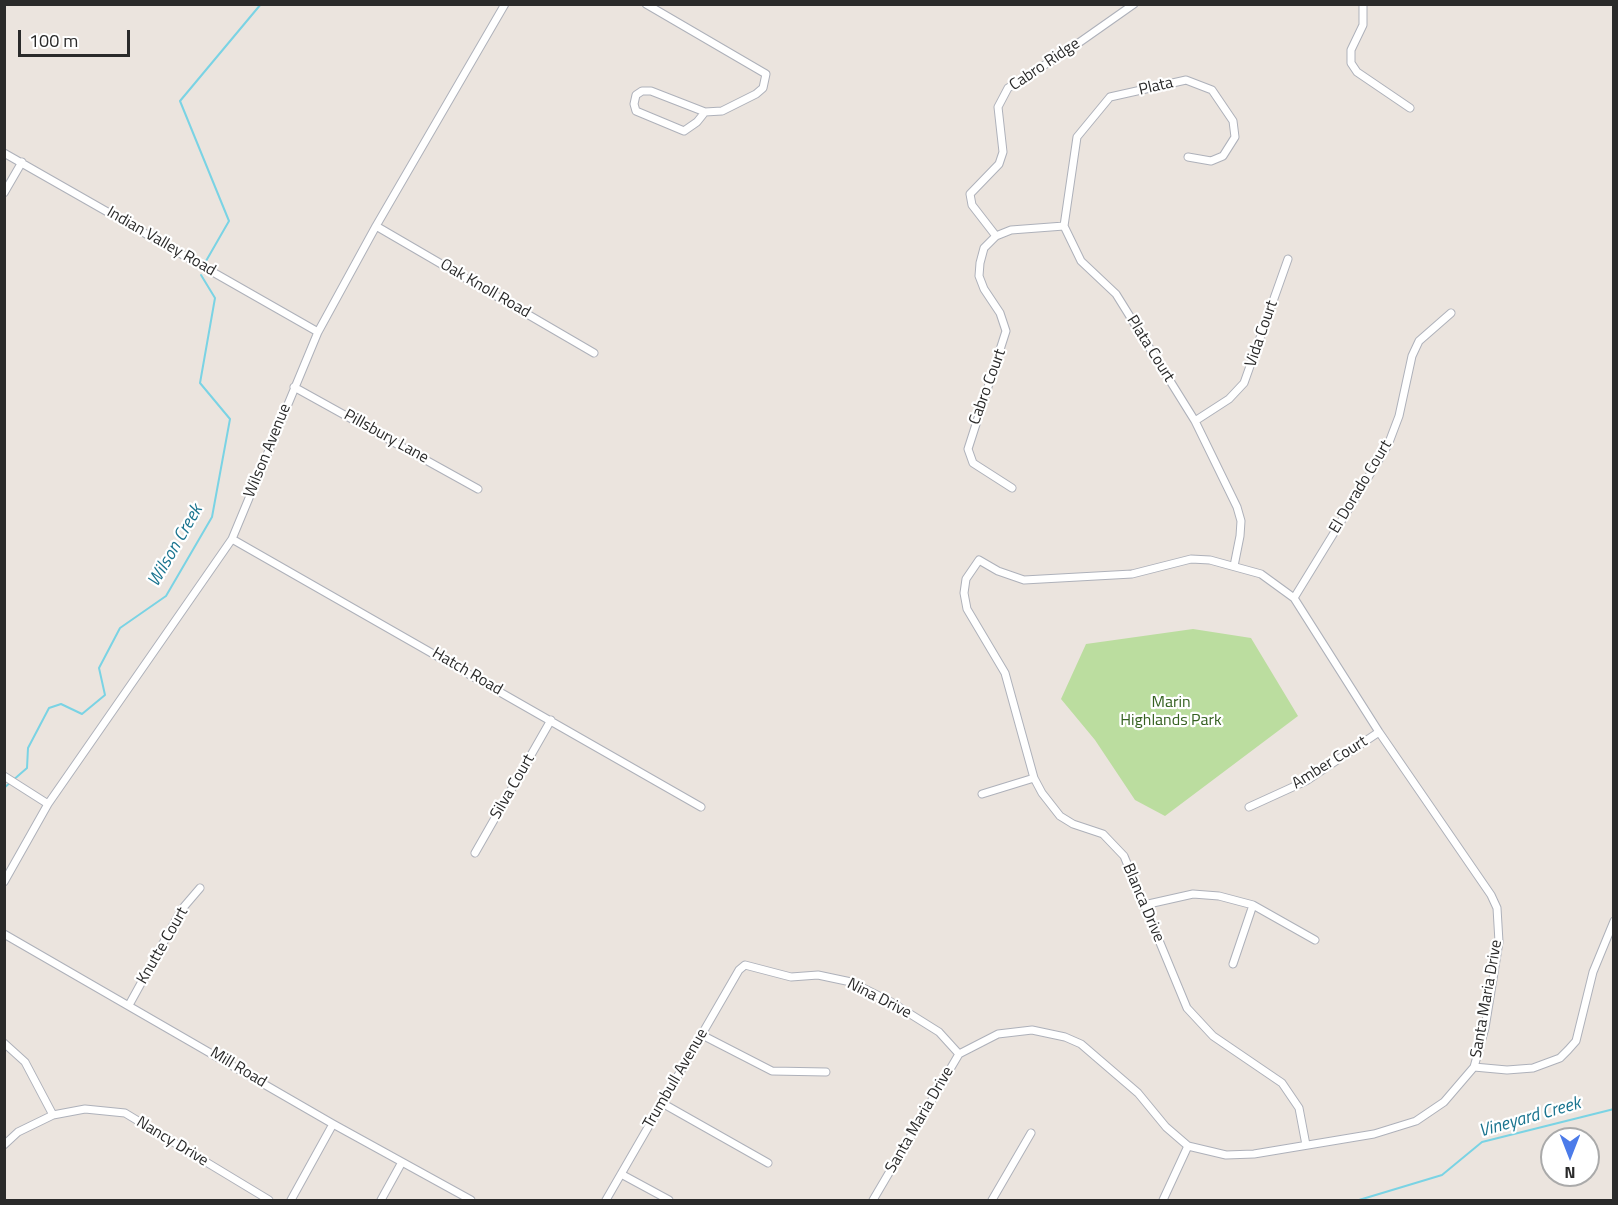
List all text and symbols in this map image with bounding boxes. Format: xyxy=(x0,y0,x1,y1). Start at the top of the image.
scale bar xyxy=(21,18,134,56)
text: 100 m xyxy=(29,27,78,54)
street label: Cabro Ridge xyxy=(1006,35,1084,95)
street label: Plata xyxy=(1137,74,1175,100)
street label: Indian Valley Road xyxy=(103,203,219,281)
street label: Oak Knoll Road xyxy=(436,255,534,323)
street label: Vida Court xyxy=(1242,298,1282,370)
street label: Plata Court xyxy=(1122,312,1178,386)
street label: Cabro Court xyxy=(965,347,1011,427)
street label: Wilson Avenue xyxy=(240,401,296,501)
street label: Pillsbury Lane xyxy=(340,406,432,468)
street label: El Dorado Court xyxy=(1326,437,1396,537)
water label: Wilson Creek xyxy=(144,501,208,591)
street label: Hatch Road xyxy=(428,644,506,700)
park label: Marin Highlands Park xyxy=(1120,693,1222,731)
street label: Amber Court xyxy=(1289,732,1371,794)
street label: Silva Court xyxy=(487,751,539,823)
street label: Blanca Drive xyxy=(1118,861,1168,945)
street label: Knutte Court xyxy=(133,904,193,988)
street label: Santa Maria Drive xyxy=(1467,939,1507,1059)
street label: Nina Drive xyxy=(844,975,914,1023)
street label: Trumbull Avenue xyxy=(640,1026,712,1132)
street label: Mill Road xyxy=(206,1044,270,1092)
street label: Santa Maria Drive xyxy=(882,1063,958,1177)
water label: Vineyard Creek xyxy=(1476,1093,1584,1143)
street label: Nancy Drive xyxy=(132,1113,212,1171)
north arrow xyxy=(1540,1127,1600,1187)
text: N xyxy=(1564,1161,1576,1185)

